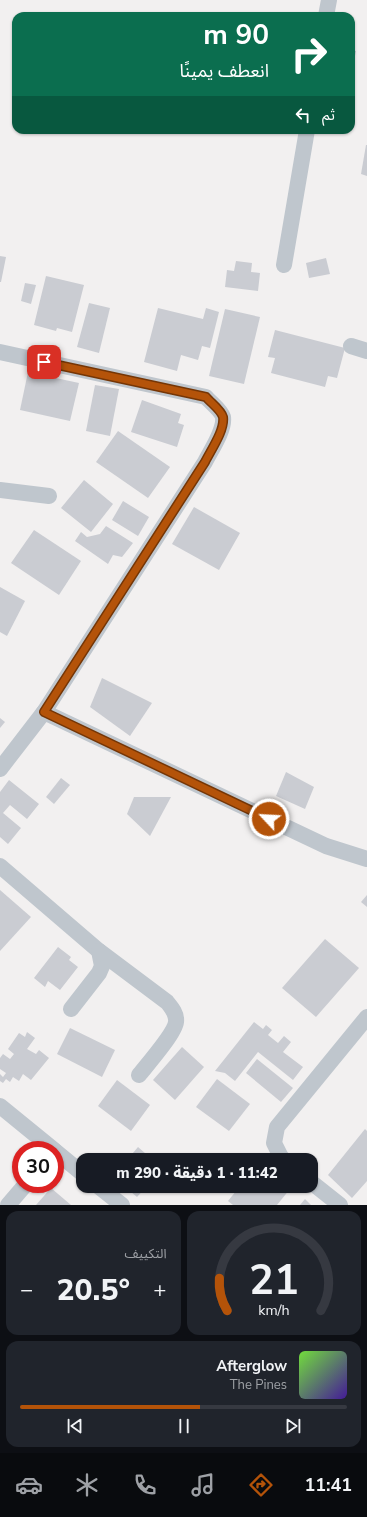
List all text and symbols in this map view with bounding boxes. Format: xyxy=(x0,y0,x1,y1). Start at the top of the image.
text: 90 m xyxy=(203,16,269,54)
icon: right xyxy=(283,28,335,80)
text: انعطف يمينًا xyxy=(179,59,269,83)
icon: left xyxy=(292,104,314,126)
text: ثم xyxy=(322,105,335,125)
pin xyxy=(27,345,61,379)
icon: arrive xyxy=(33,351,55,373)
position arrow xyxy=(248,798,290,840)
speed limit sign: 30 xyxy=(12,1141,64,1193)
text: 11:42 · 1 دقيقة · 290 m xyxy=(116,1163,278,1183)
text: التكييف xyxy=(125,1245,167,1263)
text: 21 xyxy=(249,1252,299,1309)
text: 20.5° xyxy=(57,1270,130,1311)
text: − xyxy=(20,1275,33,1305)
text: + xyxy=(153,1275,166,1305)
text: km/h xyxy=(258,1301,289,1320)
text: Afterglow xyxy=(216,1356,287,1376)
text: The Pines xyxy=(230,1376,287,1394)
icon: previous xyxy=(64,1415,86,1437)
icon: pause xyxy=(173,1415,195,1437)
icon: next xyxy=(282,1415,304,1437)
icon: car xyxy=(15,1471,43,1499)
icon: climate xyxy=(73,1471,101,1499)
icon: phone xyxy=(131,1471,159,1499)
icon: music xyxy=(189,1471,217,1499)
icon: directions xyxy=(247,1471,275,1499)
text: 11:41 xyxy=(304,1473,352,1497)

